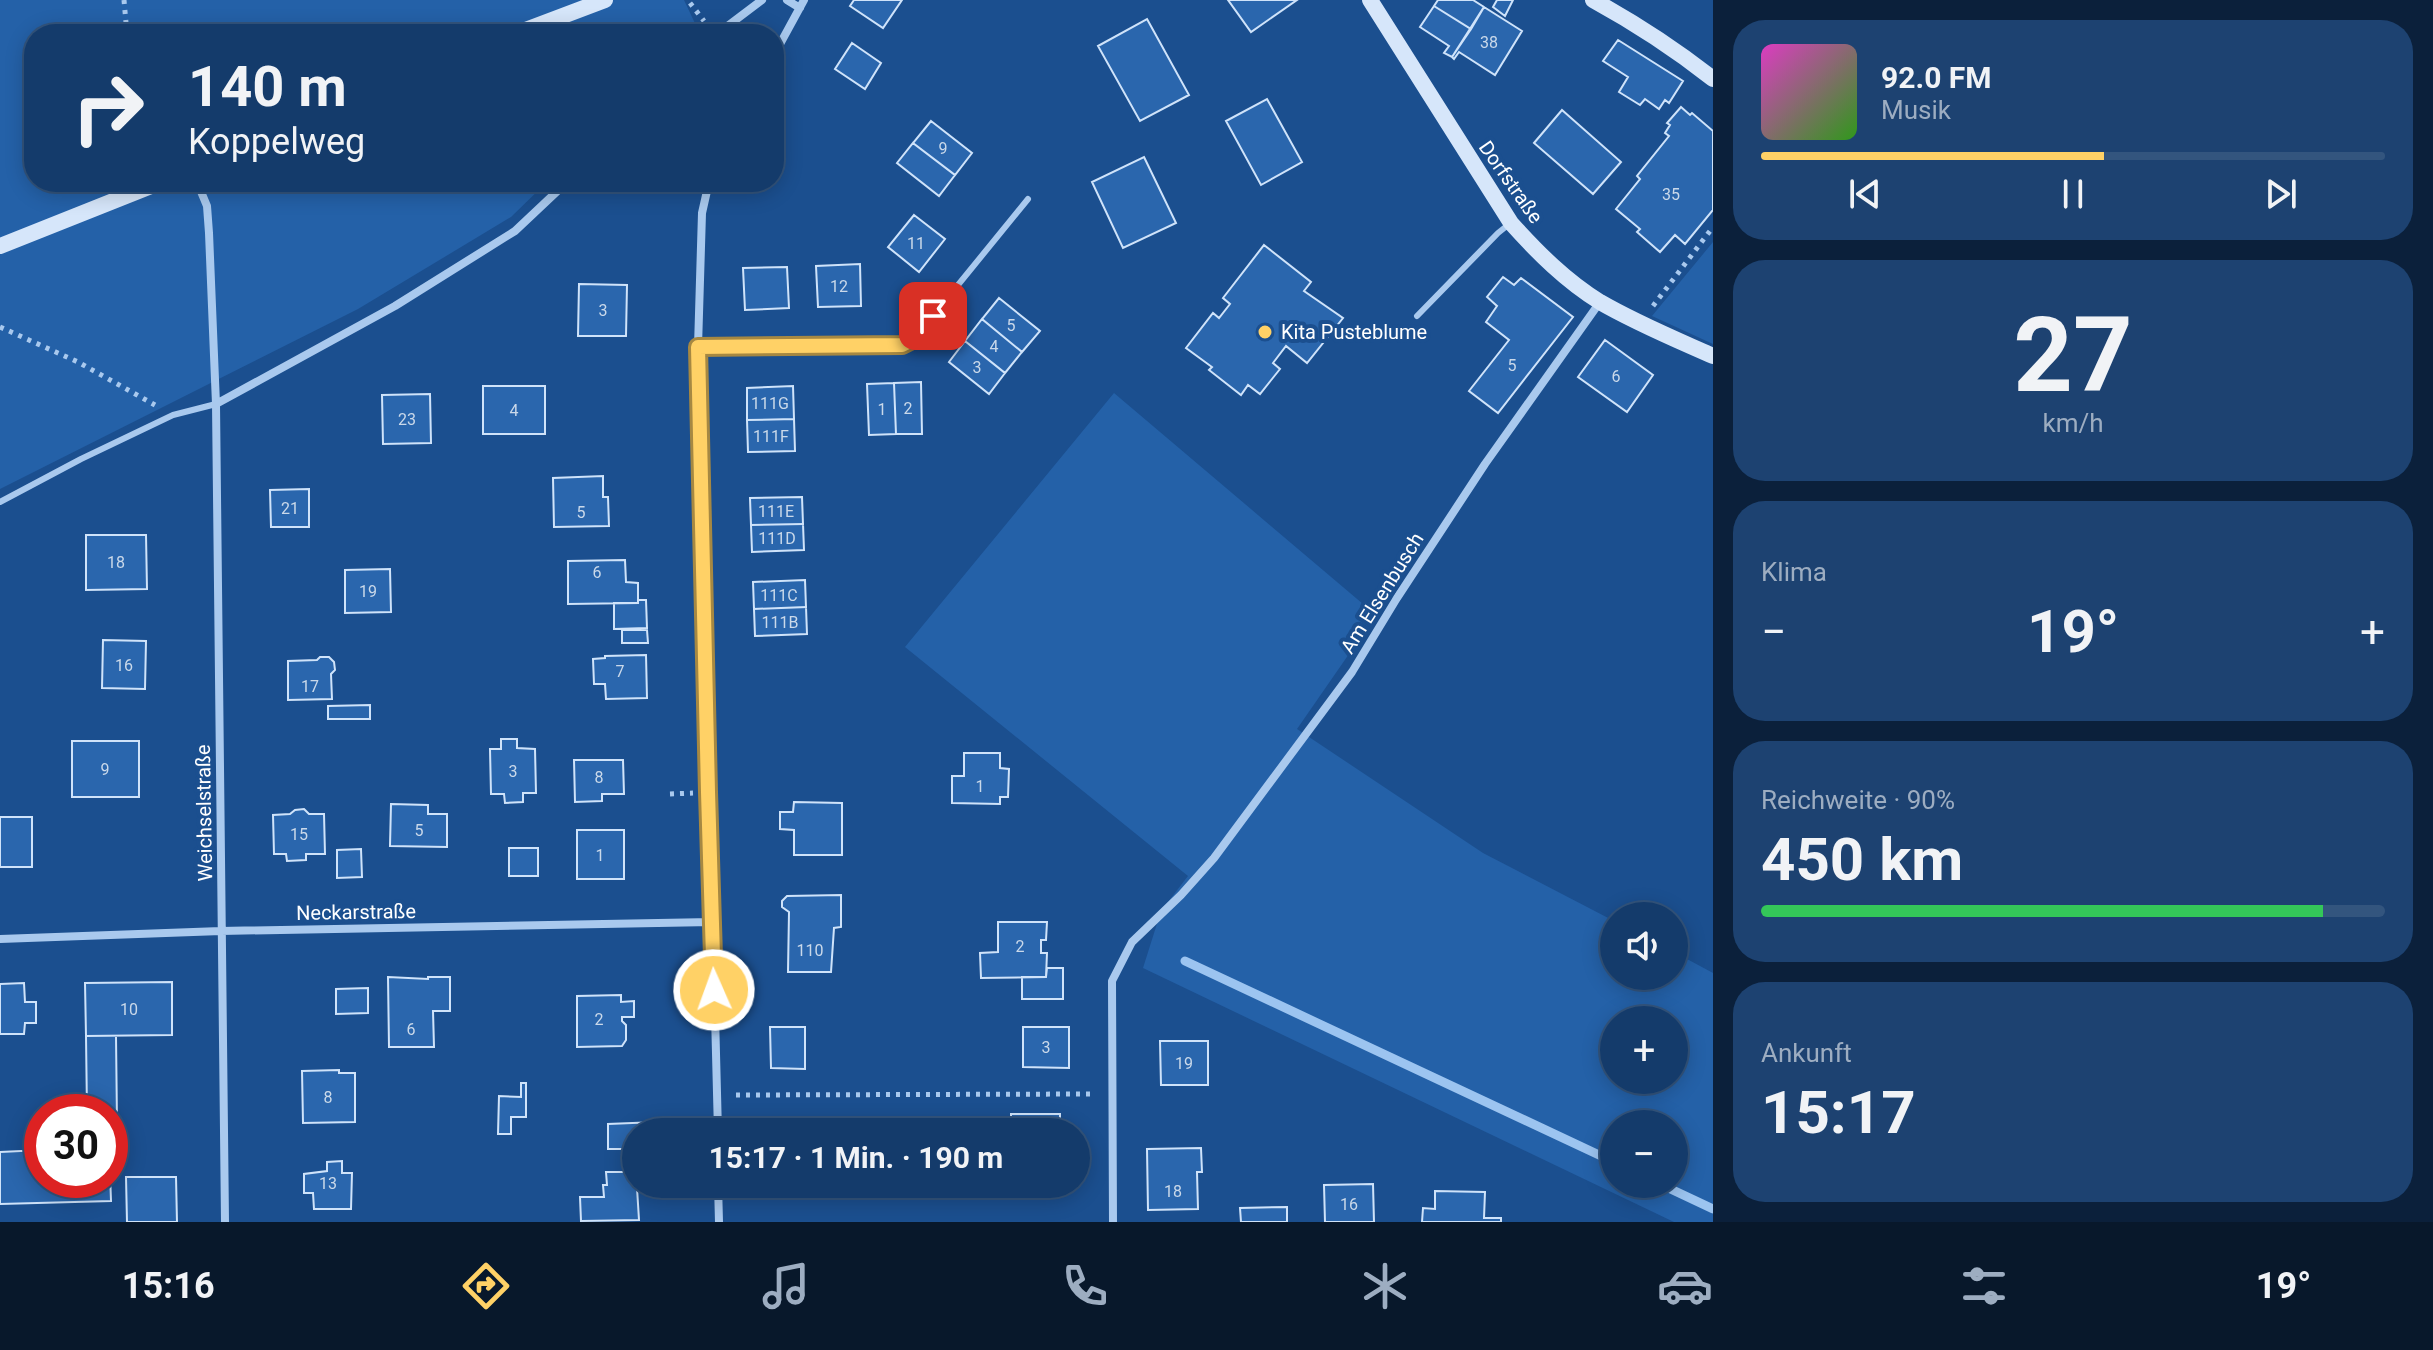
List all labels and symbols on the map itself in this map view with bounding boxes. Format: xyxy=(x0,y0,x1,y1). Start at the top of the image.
house number: 38 xyxy=(1480,33,1498,52)
street label: Dorfstraße xyxy=(1474,136,1548,228)
house number: 9 xyxy=(939,139,948,158)
house number: 35 xyxy=(1662,185,1680,204)
house number: 11 xyxy=(907,234,925,253)
house number: 12 xyxy=(830,277,848,296)
pin xyxy=(899,282,967,350)
house number: 3 xyxy=(599,301,608,320)
house number: 5 xyxy=(1007,316,1016,335)
place label: Kita Pusteblume xyxy=(1281,320,1427,344)
marker: Kita Pusteblume xyxy=(1256,323,1274,341)
house number: 4 xyxy=(990,337,999,356)
house number: 5 xyxy=(1508,356,1517,375)
house number: 3 xyxy=(973,358,982,377)
house number: 6 xyxy=(1612,367,1621,386)
house number: 111G xyxy=(751,394,789,413)
house number: 2 xyxy=(904,399,913,418)
house number: 1 xyxy=(878,400,887,419)
house number: 4 xyxy=(510,401,519,420)
house number: 23 xyxy=(398,410,416,429)
house number: 111F xyxy=(753,427,789,446)
house number: 21 xyxy=(281,499,299,518)
house number: 111E xyxy=(758,502,794,521)
house number: 5 xyxy=(577,503,586,522)
street label: Am Elsenbusch xyxy=(1335,528,1429,658)
house number: 111D xyxy=(758,529,796,548)
house number: 18 xyxy=(107,553,125,572)
house number: 6 xyxy=(593,563,602,582)
house number: 19 xyxy=(359,582,377,601)
house number: 111C xyxy=(760,586,798,605)
house number: 111B xyxy=(762,613,799,632)
house number: 16 xyxy=(115,656,133,675)
house number: 7 xyxy=(616,662,625,681)
house number: 17 xyxy=(301,677,319,696)
street label: Weichselstraße xyxy=(191,744,217,882)
house number: 9 xyxy=(101,760,110,779)
house number: 3 xyxy=(509,762,518,781)
house number: 8 xyxy=(595,768,604,787)
house number: 1 xyxy=(976,777,985,796)
house number: 5 xyxy=(415,821,424,840)
house number: 15 xyxy=(290,825,308,844)
house number: 1 xyxy=(596,846,605,865)
street label: Neckarstraße xyxy=(296,899,416,925)
house number: 2 xyxy=(1016,937,1025,956)
house number: 110 xyxy=(797,941,823,960)
position arrow xyxy=(672,948,756,1032)
house number: 10 xyxy=(120,1000,138,1019)
house number: 2 xyxy=(595,1010,604,1029)
house number: 6 xyxy=(407,1020,416,1039)
house number: 3 xyxy=(1042,1038,1051,1057)
house number: 19 xyxy=(1175,1054,1193,1073)
house number: 8 xyxy=(324,1088,333,1107)
speed limit sign: 30 xyxy=(24,1094,128,1198)
house number: 13 xyxy=(319,1174,337,1193)
house number: 18 xyxy=(1164,1182,1182,1201)
house number: 16 xyxy=(1340,1195,1358,1214)

